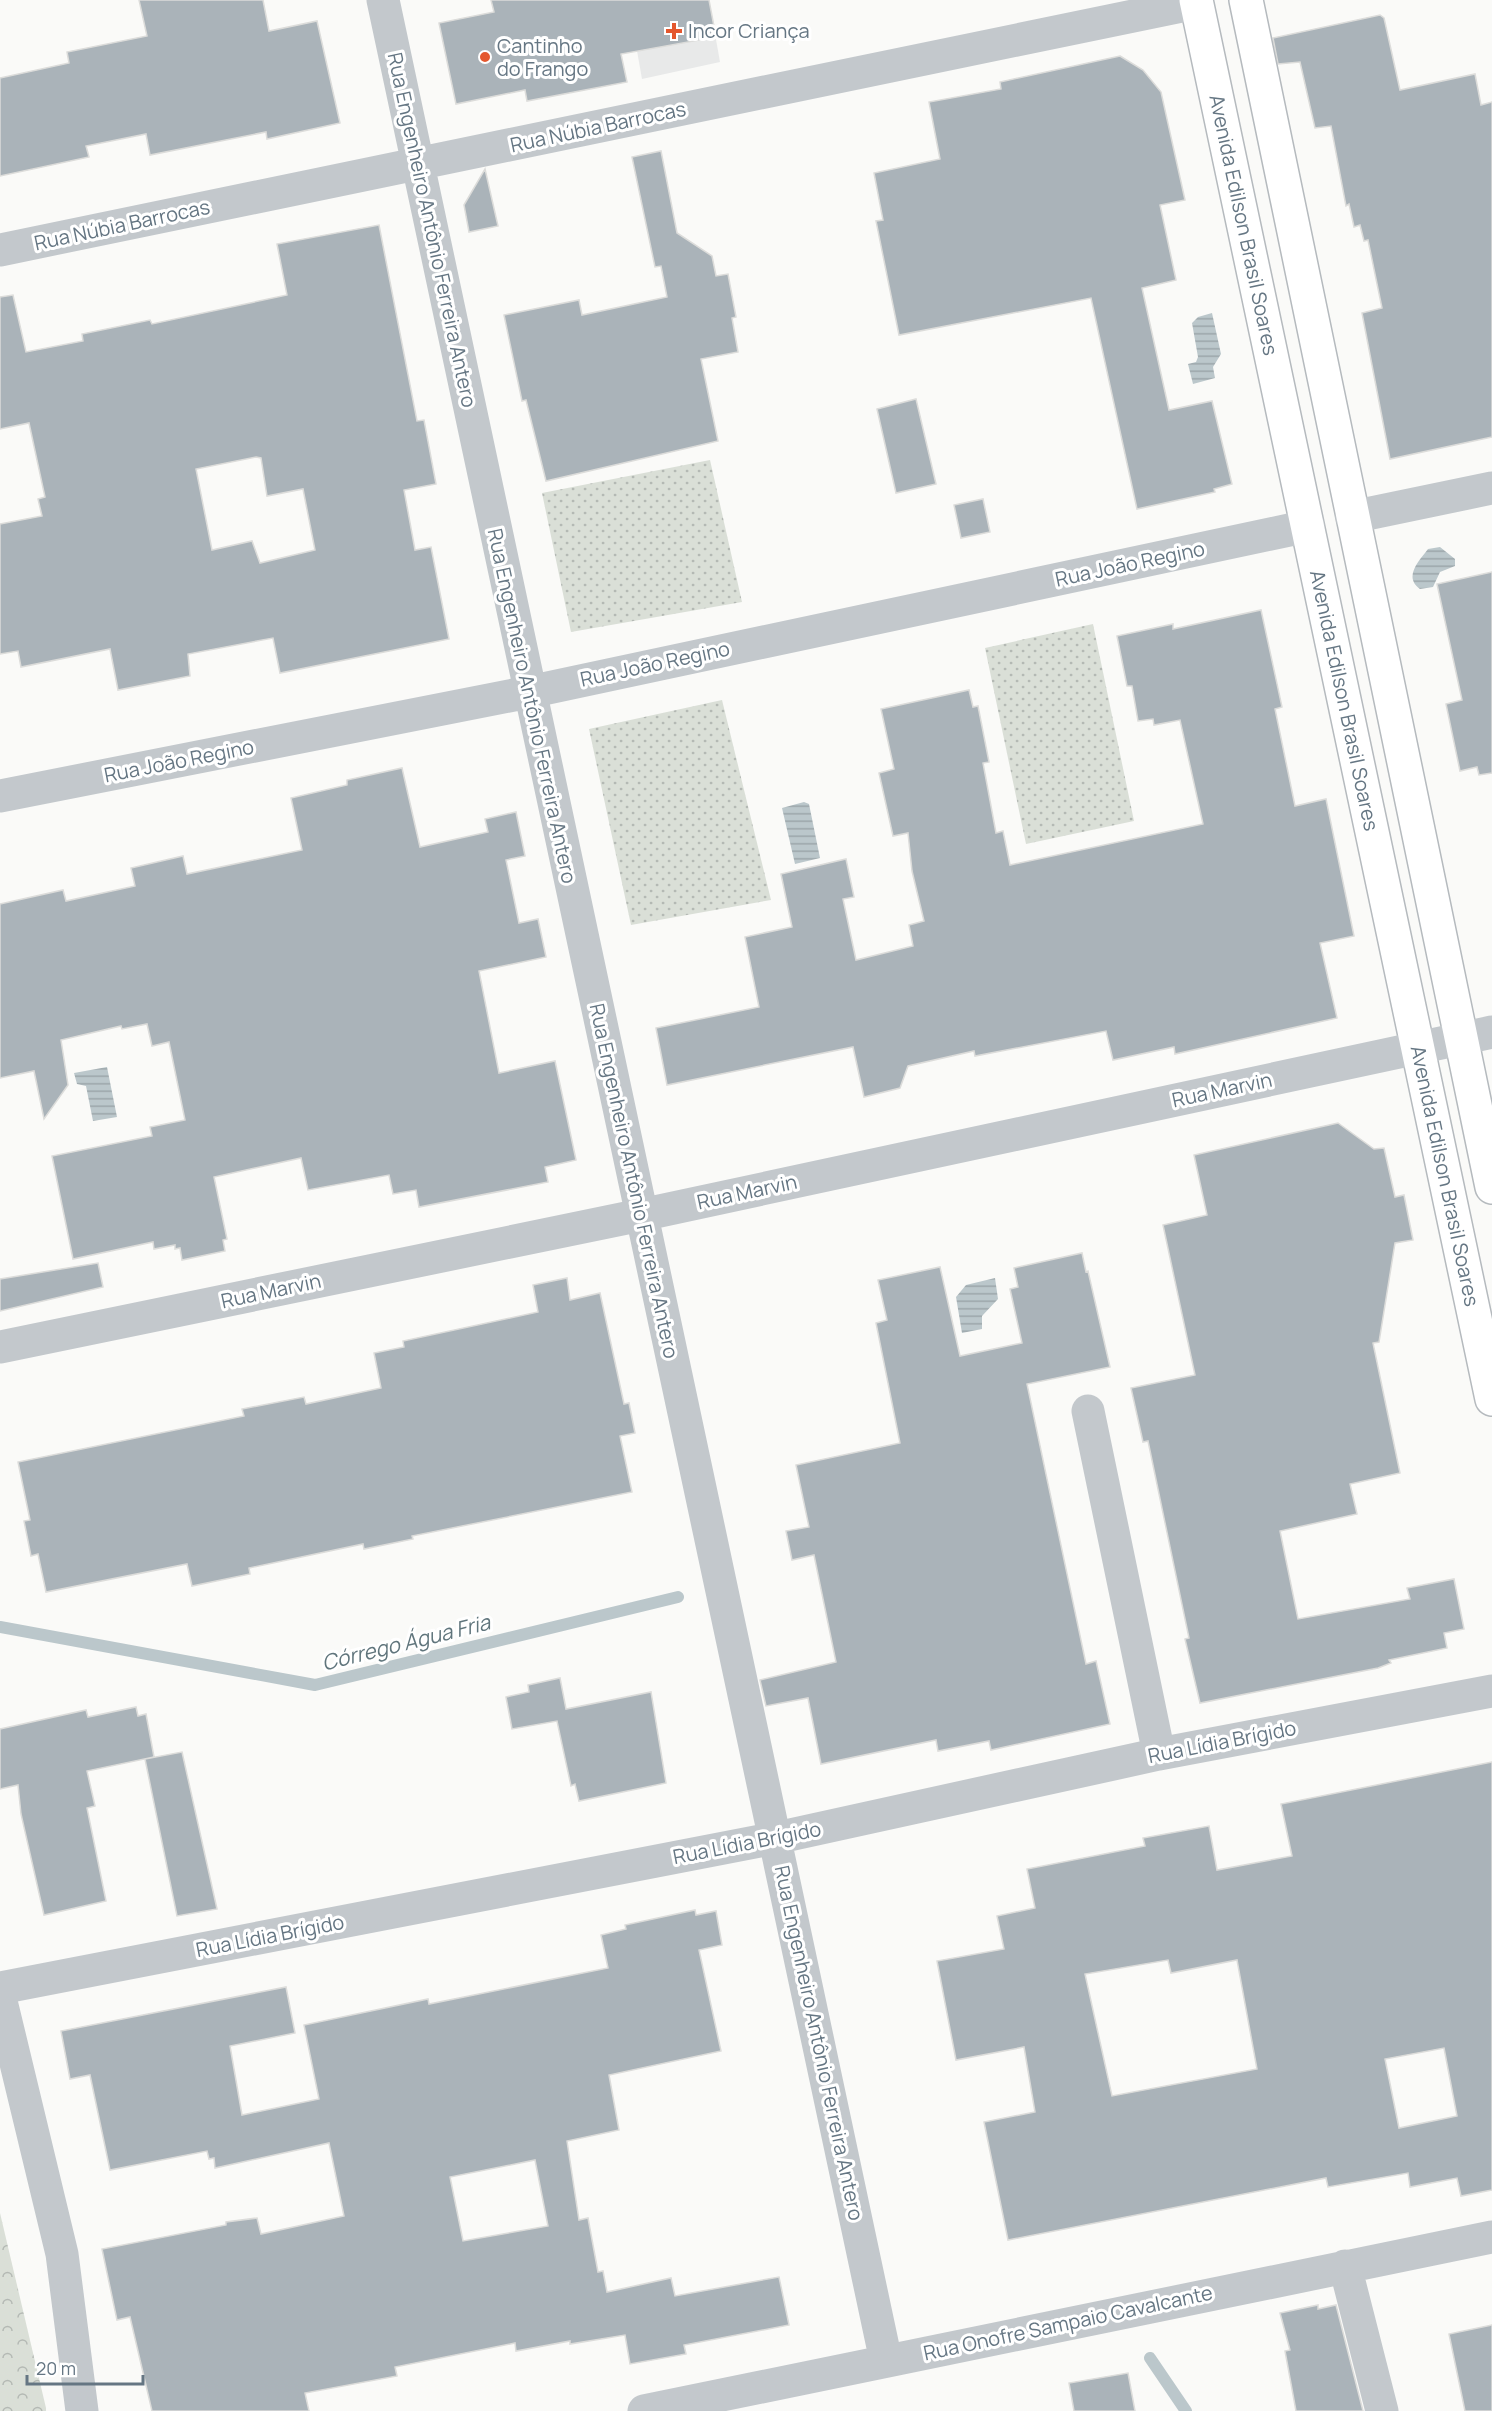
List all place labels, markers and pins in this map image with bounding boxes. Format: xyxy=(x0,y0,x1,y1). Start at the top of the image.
place label: Incor Criança xyxy=(688,17,810,44)
marker: Incor Criança xyxy=(665,22,683,40)
place label: Cantinho do Frango xyxy=(497,32,588,82)
marker: Cantinho do Frango xyxy=(478,50,492,64)

